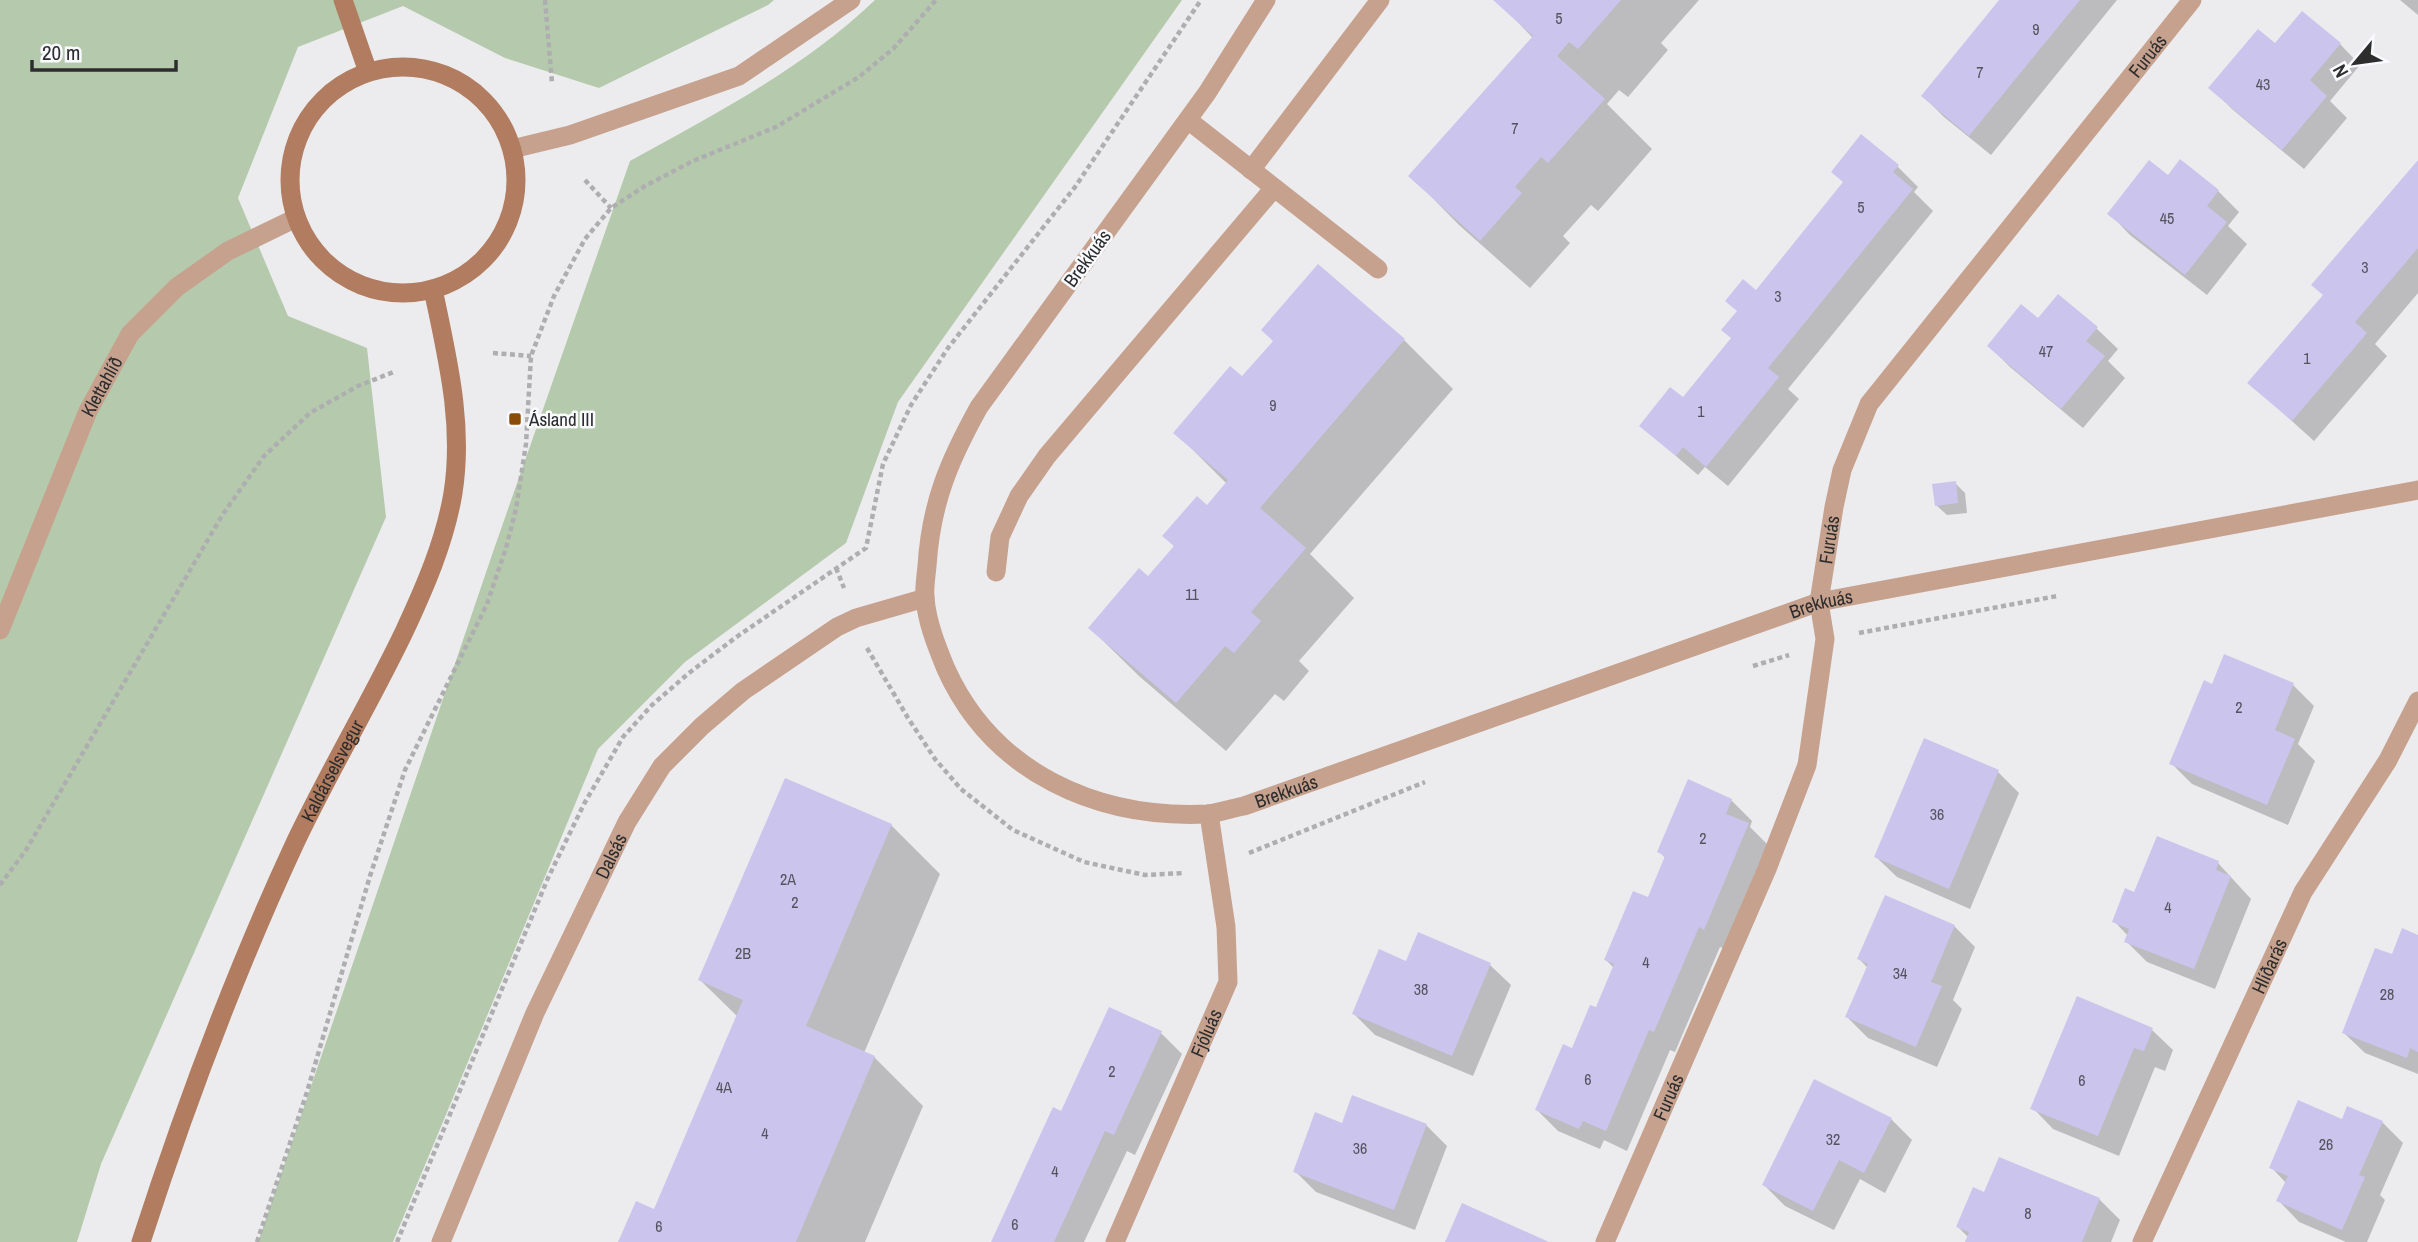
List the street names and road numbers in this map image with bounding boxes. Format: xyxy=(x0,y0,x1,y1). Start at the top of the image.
street label: Furuás xyxy=(2122,29,2173,83)
street label: Brekkuás xyxy=(1057,224,1117,292)
street label: Klettahlíð xyxy=(74,352,128,421)
street label: Furuás xyxy=(1812,513,1846,566)
street label: Brekkuás xyxy=(1786,583,1855,625)
street label: Kaldárselsvegur xyxy=(294,715,370,826)
street label: Brekkuás xyxy=(1251,768,1321,814)
street label: Dalsás xyxy=(589,829,633,883)
street label: Hlíðarás xyxy=(2245,934,2293,998)
street label: Fjóluás xyxy=(1184,1004,1228,1061)
street label: Furuás xyxy=(1646,1069,1690,1125)

